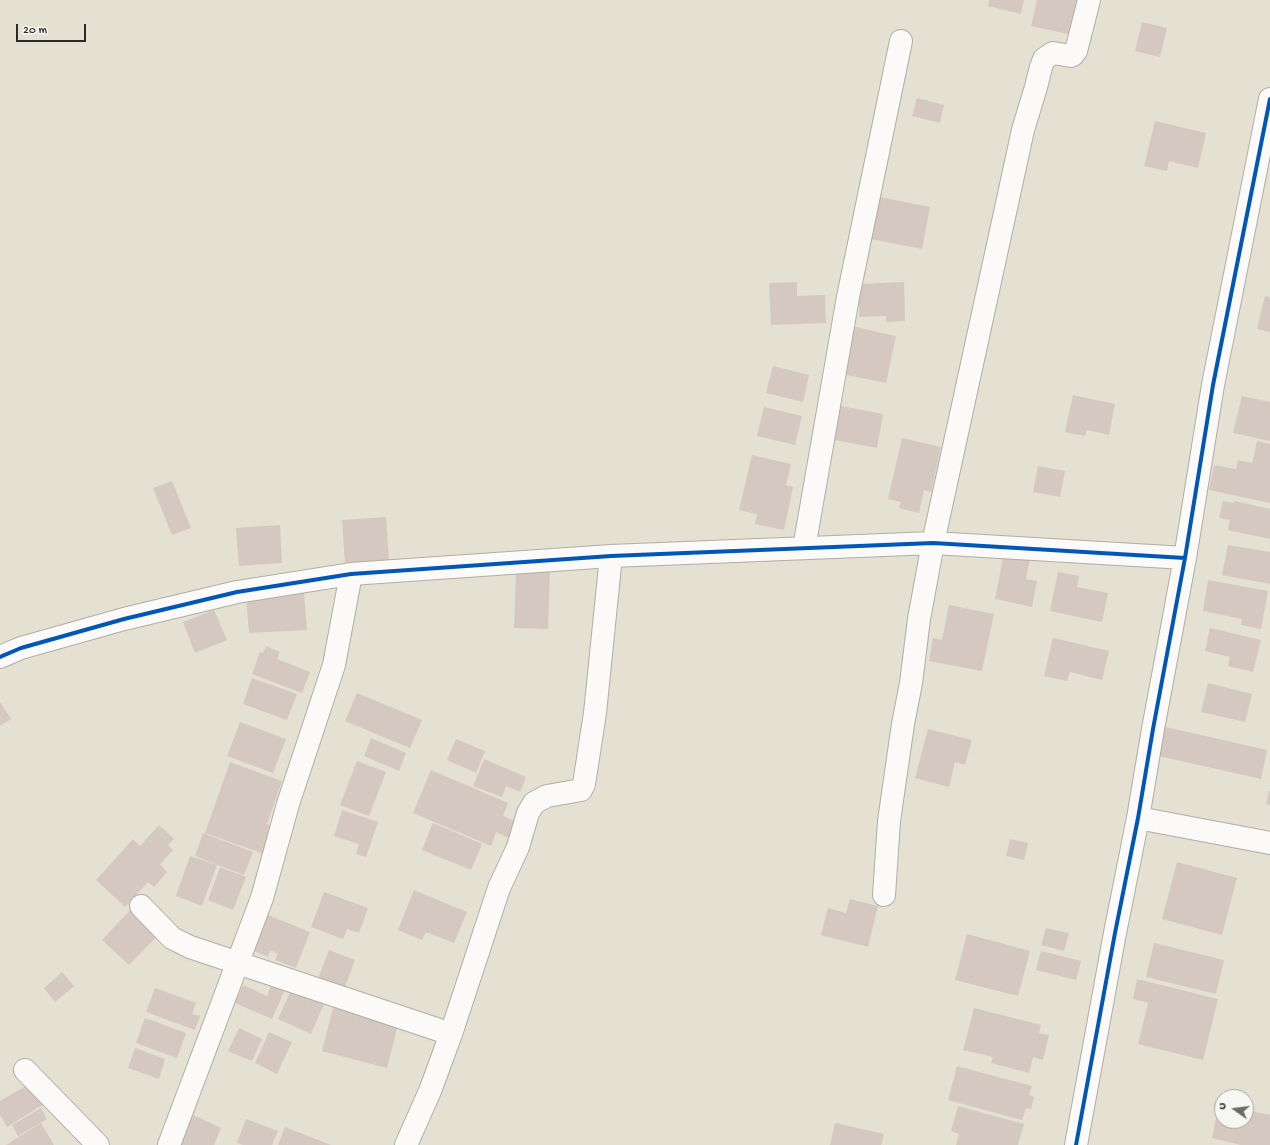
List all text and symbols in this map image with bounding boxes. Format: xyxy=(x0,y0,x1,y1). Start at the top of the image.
scale bar xyxy=(18,16,88,42)
text: 20 m xyxy=(23,24,47,38)
north arrow xyxy=(1214,1089,1254,1129)
text: U xyxy=(1217,1102,1230,1111)

